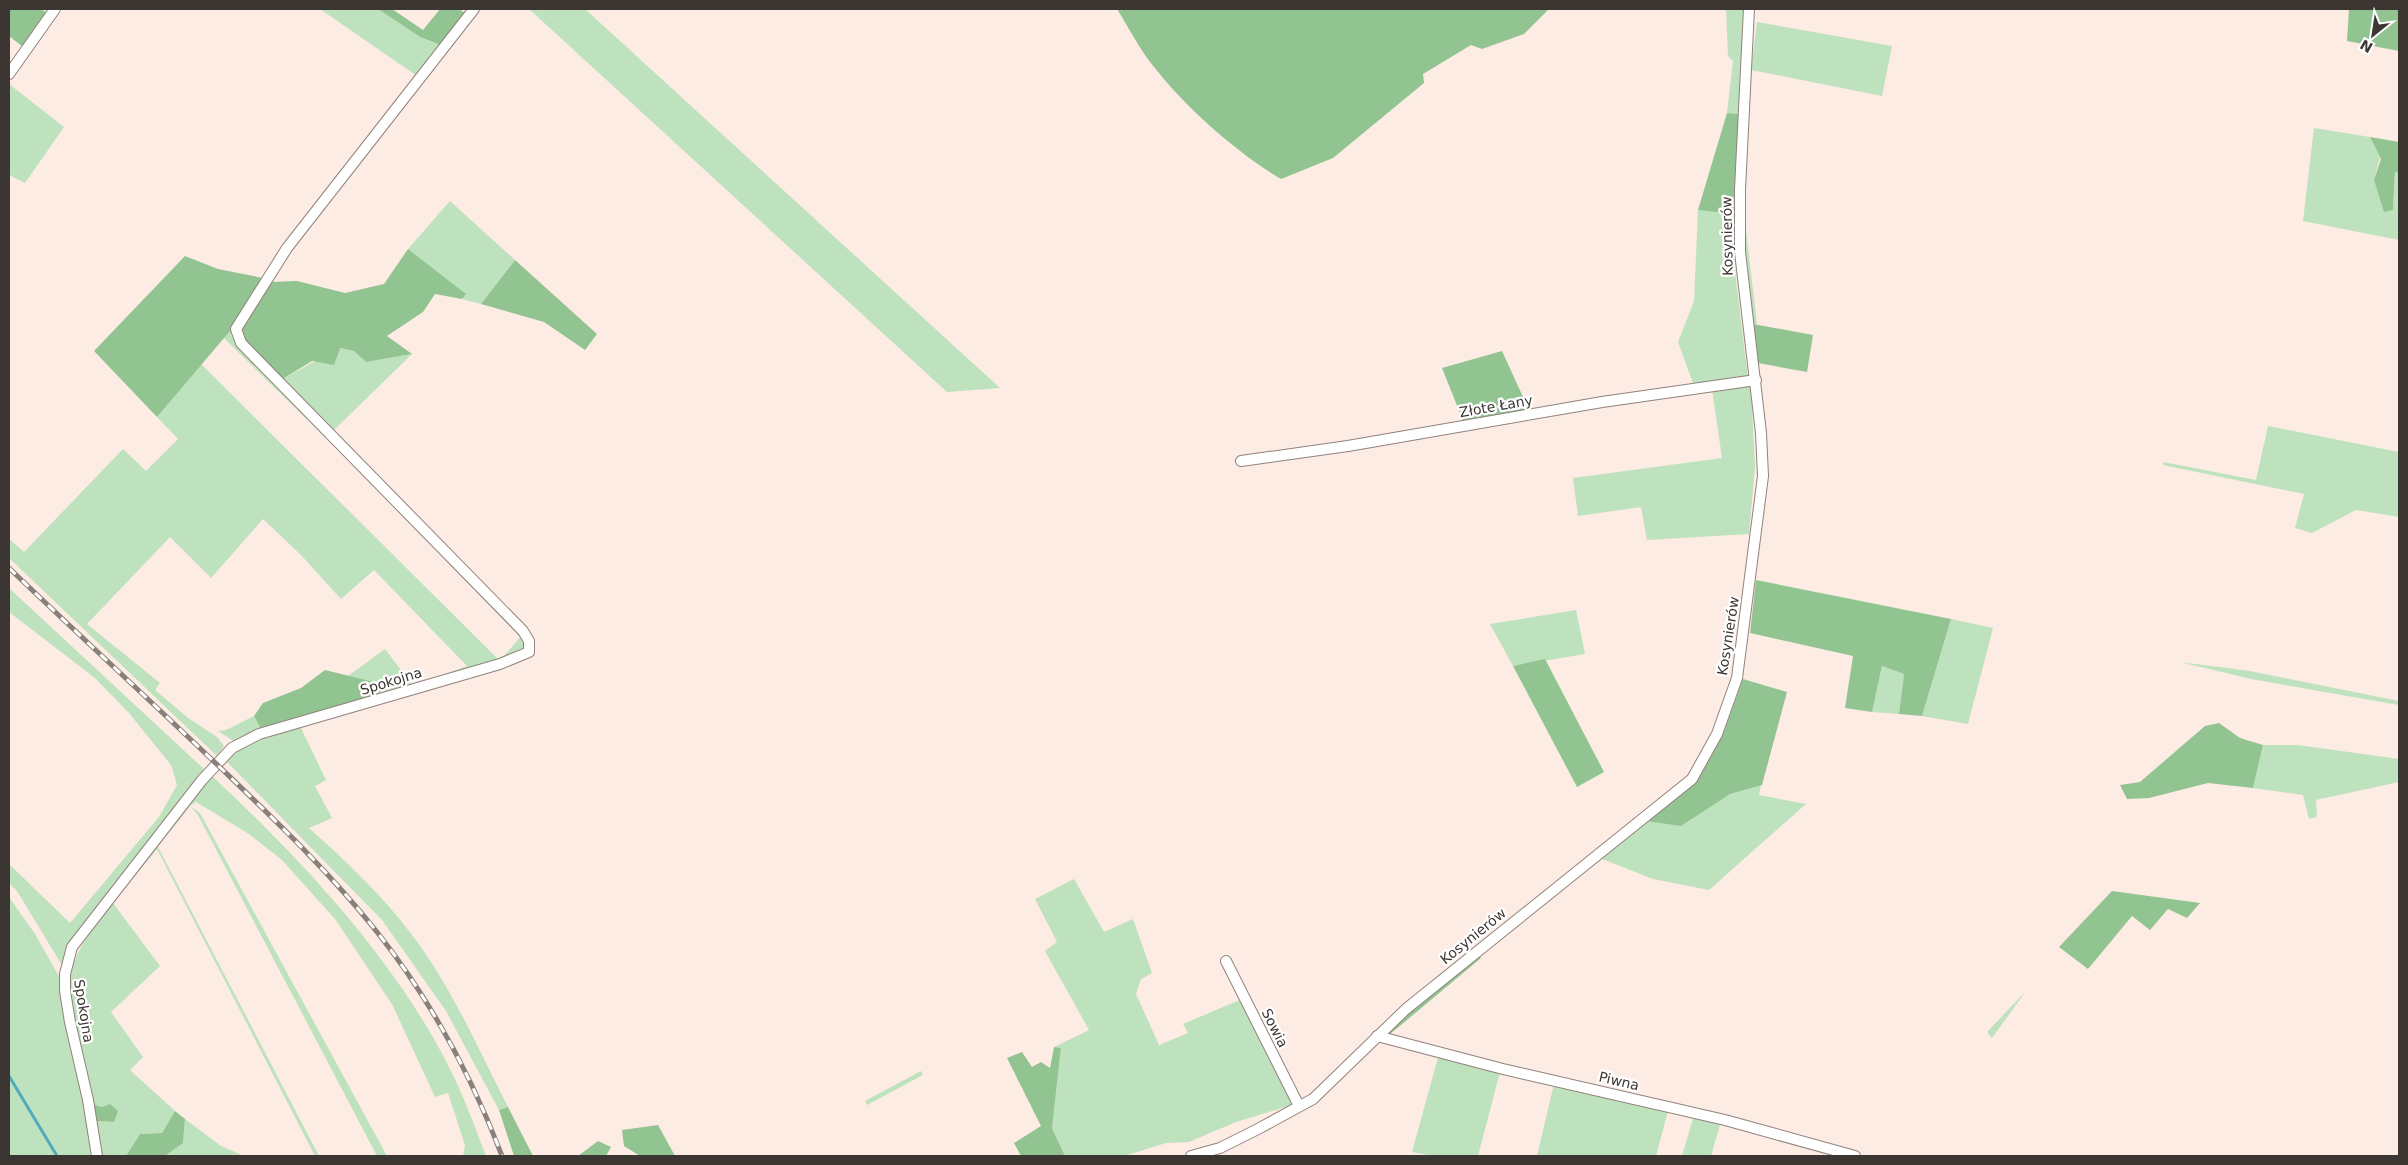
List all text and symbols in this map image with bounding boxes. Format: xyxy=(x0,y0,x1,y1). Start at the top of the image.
north arrow xyxy=(2348,10,2398,60)
text: N xyxy=(2357,36,2376,56)
street label: Kosynierów xyxy=(1718,196,1736,276)
street label: Złote Łany xyxy=(1458,392,1534,420)
street label: Kosynierów xyxy=(1714,596,1742,676)
street label: Spokojna xyxy=(358,664,424,698)
street label: Kosynierów xyxy=(1437,905,1509,967)
street label: Spokojna xyxy=(71,978,97,1044)
street label: Sowia xyxy=(1258,1006,1292,1050)
street label: Piwna xyxy=(1597,1069,1641,1093)

